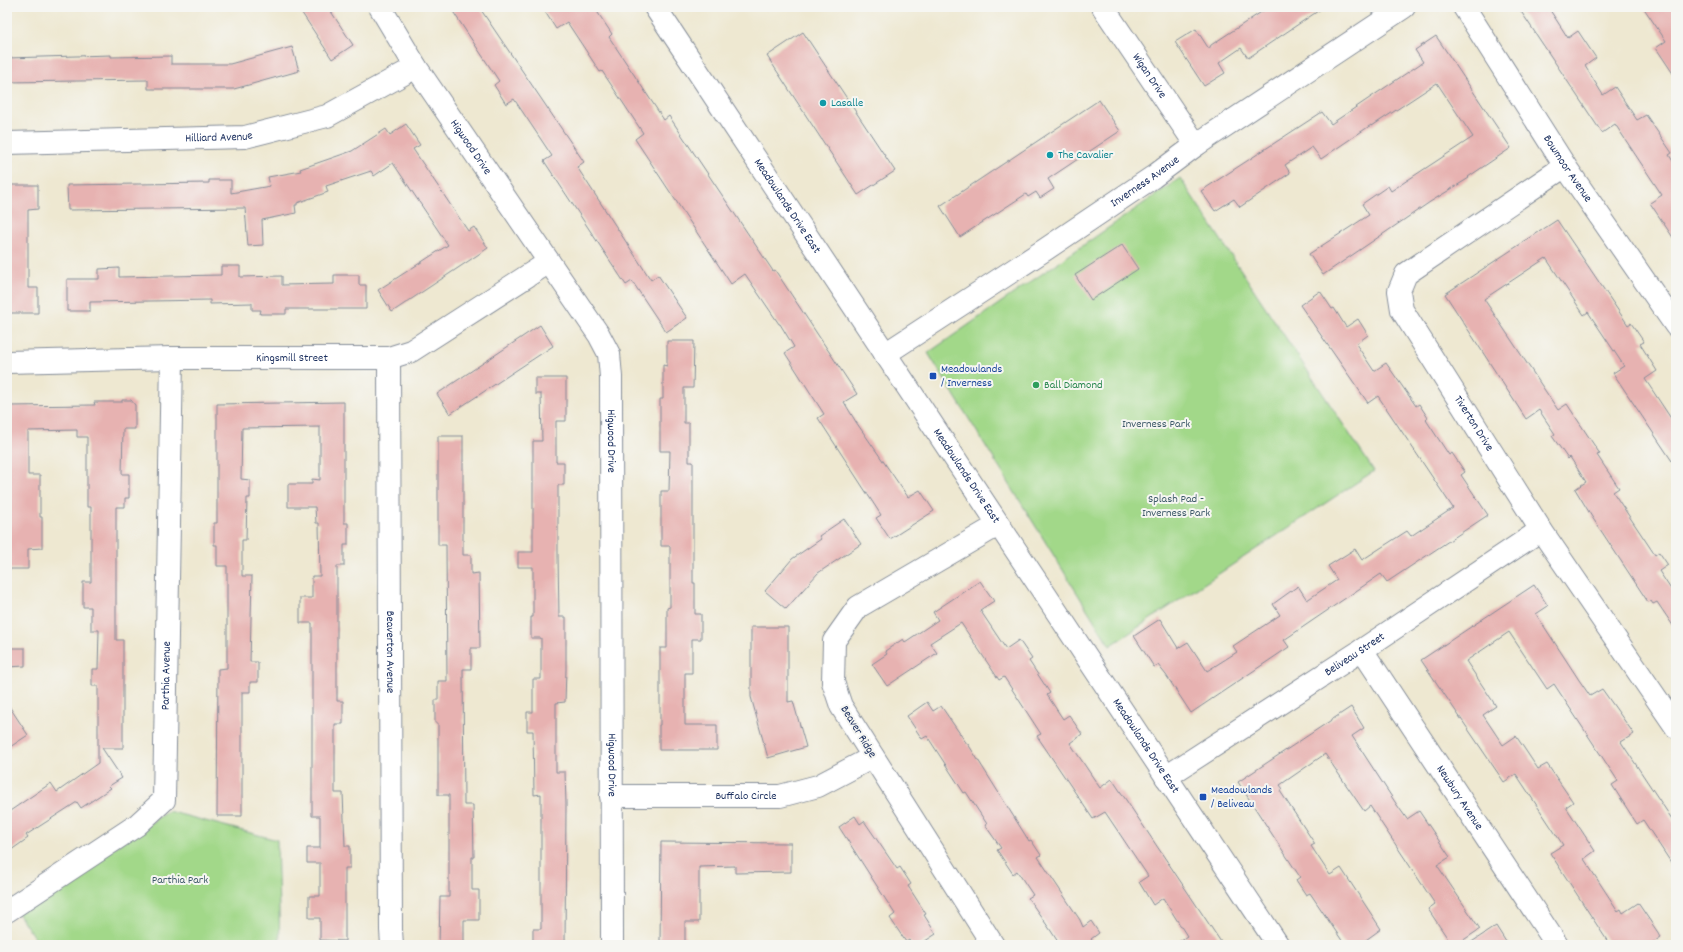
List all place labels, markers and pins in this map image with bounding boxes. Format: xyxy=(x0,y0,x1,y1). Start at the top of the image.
place label: Lasalle xyxy=(831,95,863,112)
marker: Lasalle xyxy=(818,98,828,108)
place label: The Cavalier xyxy=(1058,147,1114,164)
marker: The Cavalier xyxy=(1045,150,1055,160)
place label: Meadowlands / Inverness xyxy=(941,361,1002,392)
marker: Meadowlands / Inverness xyxy=(928,371,938,381)
place label: Ball Diamond xyxy=(1044,377,1103,394)
marker: Ball Diamond xyxy=(1031,380,1041,390)
place label: Meadowlands / Beliveau xyxy=(1211,782,1272,813)
marker: Meadowlands / Beliveau xyxy=(1198,792,1208,802)

